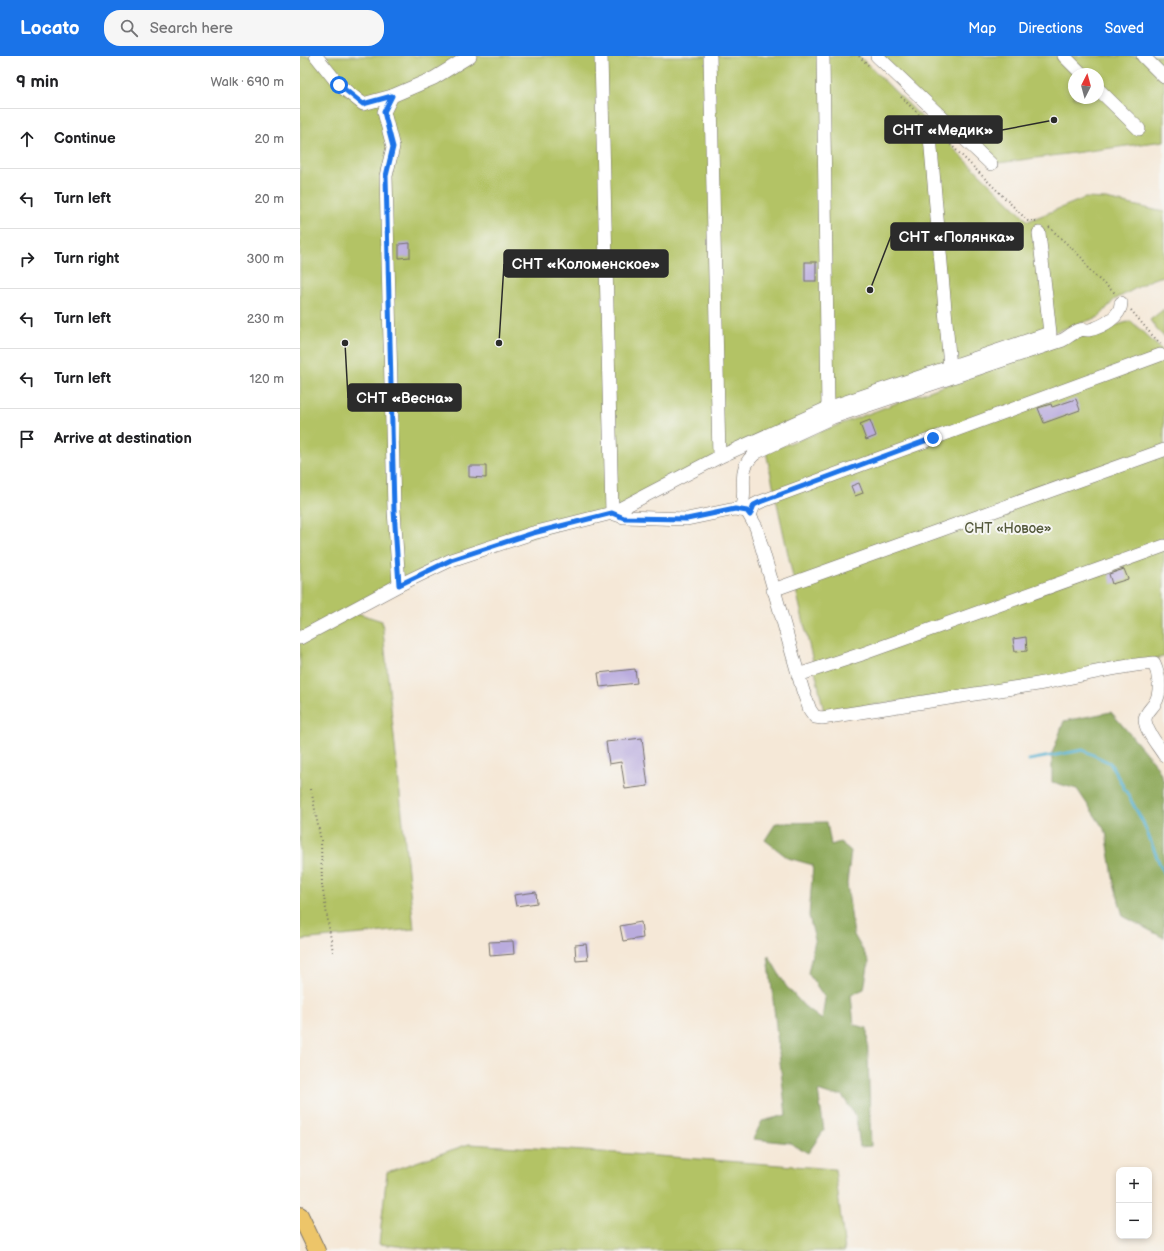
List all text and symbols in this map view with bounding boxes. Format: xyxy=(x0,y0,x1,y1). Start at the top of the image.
search box xyxy=(104,10,384,46)
text: Locato xyxy=(20,17,80,40)
icon: search xyxy=(118,17,140,39)
text: Search here xyxy=(150,19,233,38)
text: Map xyxy=(968,20,996,37)
text: Directions xyxy=(1018,20,1083,37)
text: Saved xyxy=(1105,20,1144,37)
north arrow xyxy=(1068,68,1104,104)
text: 9 min xyxy=(16,72,59,92)
text: Walk · 690 m xyxy=(210,74,284,90)
route start xyxy=(330,76,348,94)
callout: СНТ «Медик» xyxy=(885,116,1002,143)
text: СНТ «Медик» xyxy=(893,121,994,140)
icon: ahead xyxy=(16,128,38,150)
text: Continue xyxy=(54,129,116,148)
text: 20 m xyxy=(254,131,284,147)
icon: left xyxy=(16,188,38,210)
text: Turn left xyxy=(54,189,111,208)
text: 20 m xyxy=(254,191,284,207)
callout: СНТ «Полянка» xyxy=(891,223,1023,250)
text: СНТ «Полянка» xyxy=(899,228,1015,247)
icon: right xyxy=(16,248,38,270)
text: Turn right xyxy=(54,249,119,268)
callout: СНТ «Коломенское» xyxy=(504,250,668,277)
text: 300 m xyxy=(246,251,284,267)
text: СНТ «Коломенское» xyxy=(512,255,660,274)
icon: left xyxy=(16,308,38,330)
text: Turn left xyxy=(54,309,111,328)
text: 230 m xyxy=(247,311,284,327)
icon: left xyxy=(16,368,38,390)
text: Turn left xyxy=(54,369,111,388)
text: 120 m xyxy=(249,371,284,387)
callout: СНТ «Весна» xyxy=(348,384,461,411)
text: СНТ «Весна» xyxy=(356,389,454,408)
icon: arrive xyxy=(16,428,38,450)
text: Arrive at destination xyxy=(54,429,192,448)
route end xyxy=(924,429,942,447)
park label: СНТ «Новое» xyxy=(964,520,1052,537)
map controls xyxy=(1116,1167,1152,1239)
button: + xyxy=(1116,1167,1152,1203)
button: − xyxy=(1116,1203,1152,1239)

